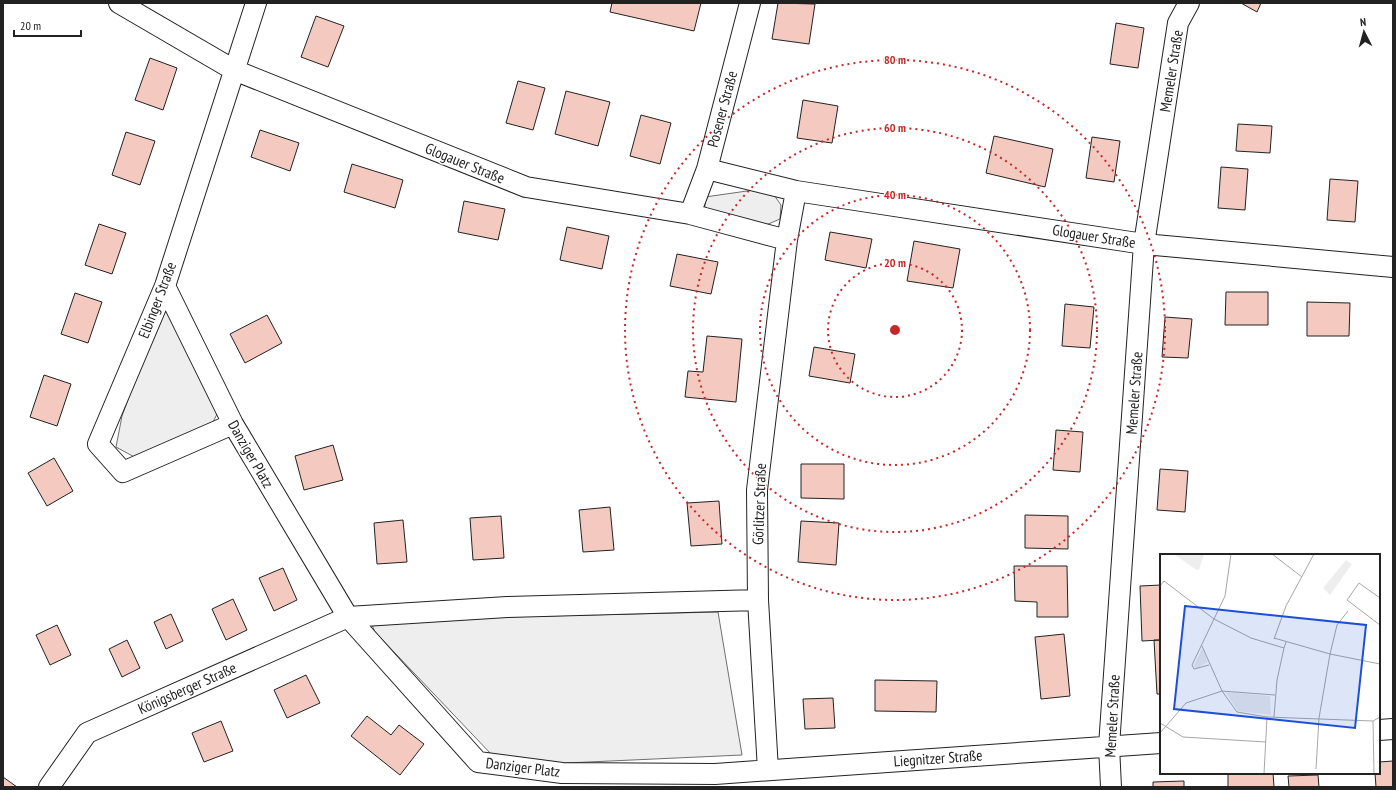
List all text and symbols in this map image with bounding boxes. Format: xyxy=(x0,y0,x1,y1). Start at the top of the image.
scale bar xyxy=(14,12,81,38)
north arrow xyxy=(1344,12,1384,52)
text: N xyxy=(1359,15,1367,29)
text: 20 m xyxy=(20,18,41,33)
street label: Memeler Straße xyxy=(1155,29,1187,113)
text: 80 m xyxy=(884,52,906,67)
street label: Posener Straße xyxy=(703,69,741,149)
text: 60 m xyxy=(884,120,906,135)
street label: Glogauer Straße xyxy=(422,138,508,188)
text: 40 m xyxy=(884,187,906,202)
street label: Glogauer Straße xyxy=(1051,220,1137,252)
text: 20 m xyxy=(884,255,906,270)
street label: Elbinger Straße xyxy=(134,259,180,341)
centre of rings xyxy=(888,323,902,337)
street label: Memeler Straße xyxy=(1122,351,1146,435)
street label: Danziger Platz xyxy=(224,417,278,491)
street label: Görlitzer Straße xyxy=(748,463,770,545)
inset map xyxy=(1160,554,1380,774)
street label: Königsberger Straße xyxy=(135,658,239,718)
street label: Memeler Straße xyxy=(1100,674,1124,758)
street label: Liegnitzer Straße xyxy=(893,745,983,771)
street label: Danziger Platz xyxy=(485,753,561,781)

